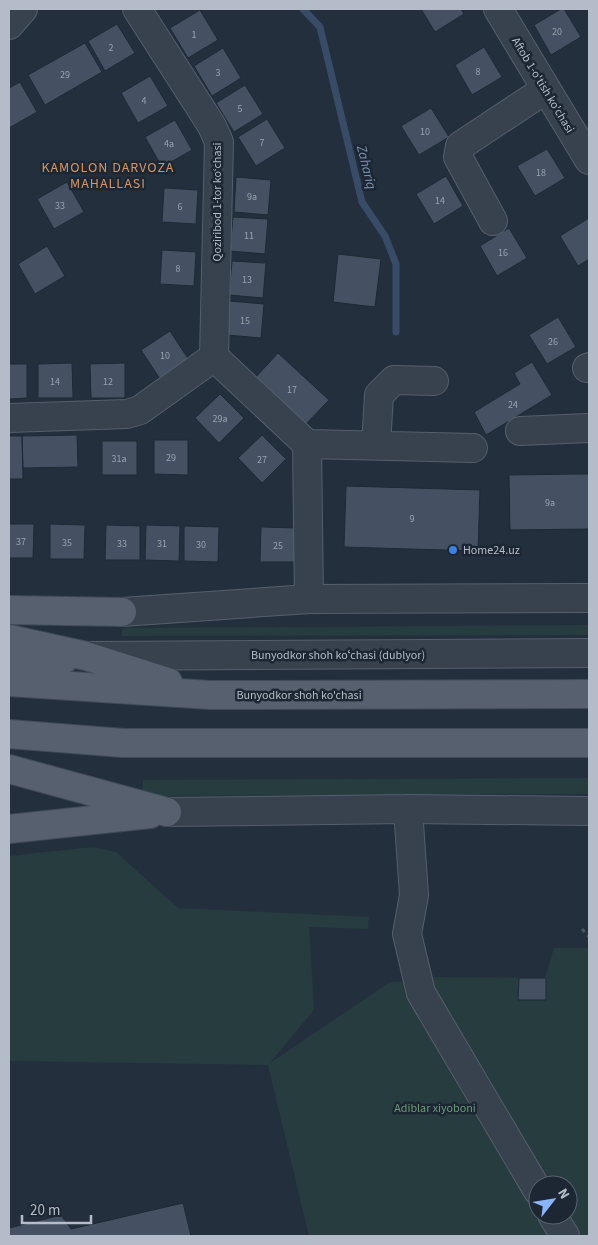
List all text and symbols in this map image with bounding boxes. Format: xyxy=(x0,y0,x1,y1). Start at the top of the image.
house number: 20 xyxy=(552,25,562,39)
house number: 1 xyxy=(192,28,197,42)
street label: Aftob 1-o'tish ko'chasi xyxy=(507,34,578,136)
house number: 2 xyxy=(109,41,114,55)
house number: 8 xyxy=(476,65,481,79)
house number: 3 xyxy=(216,66,221,80)
house number: 29 xyxy=(60,68,70,82)
house number: 4 xyxy=(142,94,147,108)
house number: 5 xyxy=(238,102,243,116)
house number: 10 xyxy=(420,125,430,139)
house number: 7 xyxy=(260,136,265,150)
house number: 4a xyxy=(164,137,174,151)
water label: Zahariq xyxy=(351,142,381,192)
street label: Qoziribod 1-tor ko‘chasi xyxy=(209,143,226,261)
district label: KAMOLON DARVOZA MAHALLASI xyxy=(42,158,174,194)
house number: 18 xyxy=(536,166,546,180)
house number: 9a xyxy=(247,190,257,204)
house number: 14 xyxy=(435,194,445,208)
house number: 33 xyxy=(55,199,65,213)
house number: 6 xyxy=(178,200,183,214)
house number: 11 xyxy=(244,229,254,243)
house number: 16 xyxy=(498,246,508,260)
house number: 8 xyxy=(176,262,181,276)
house number: 13 xyxy=(242,273,252,287)
house number: 15 xyxy=(240,314,250,328)
house number: 26 xyxy=(548,335,558,349)
house number: 10 xyxy=(160,349,170,363)
house number: 14 xyxy=(50,375,60,389)
house number: 12 xyxy=(103,375,113,389)
house number: 17 xyxy=(287,383,297,397)
house number: 24 xyxy=(508,398,518,412)
house number: 29а xyxy=(213,412,227,426)
house number: 29 xyxy=(166,451,176,465)
house number: 31а xyxy=(112,452,126,466)
house number: 27 xyxy=(257,453,267,467)
house number: 9a xyxy=(545,496,555,510)
house number: 9 xyxy=(410,512,415,526)
house number: 37 xyxy=(16,535,26,549)
house number: 35 xyxy=(62,536,72,550)
house number: 33 xyxy=(117,537,127,551)
house number: 31 xyxy=(157,537,167,551)
house number: 30 xyxy=(196,538,206,552)
house number: 25 xyxy=(273,539,283,553)
place label: Home24.uz xyxy=(463,542,520,559)
marker: Home24.uz xyxy=(447,544,459,556)
street label: Bunyodkor shoh koʻchasi (dublyor) xyxy=(251,647,425,664)
street label: Bunyodkor shoh ko'chasi xyxy=(236,687,362,704)
park label: Adiblar xiyoboni xyxy=(394,1100,476,1117)
north arrow xyxy=(528,1175,578,1225)
text: N xyxy=(552,1185,574,1203)
scale bar xyxy=(22,1192,91,1224)
text: 20 m xyxy=(30,1200,60,1221)

